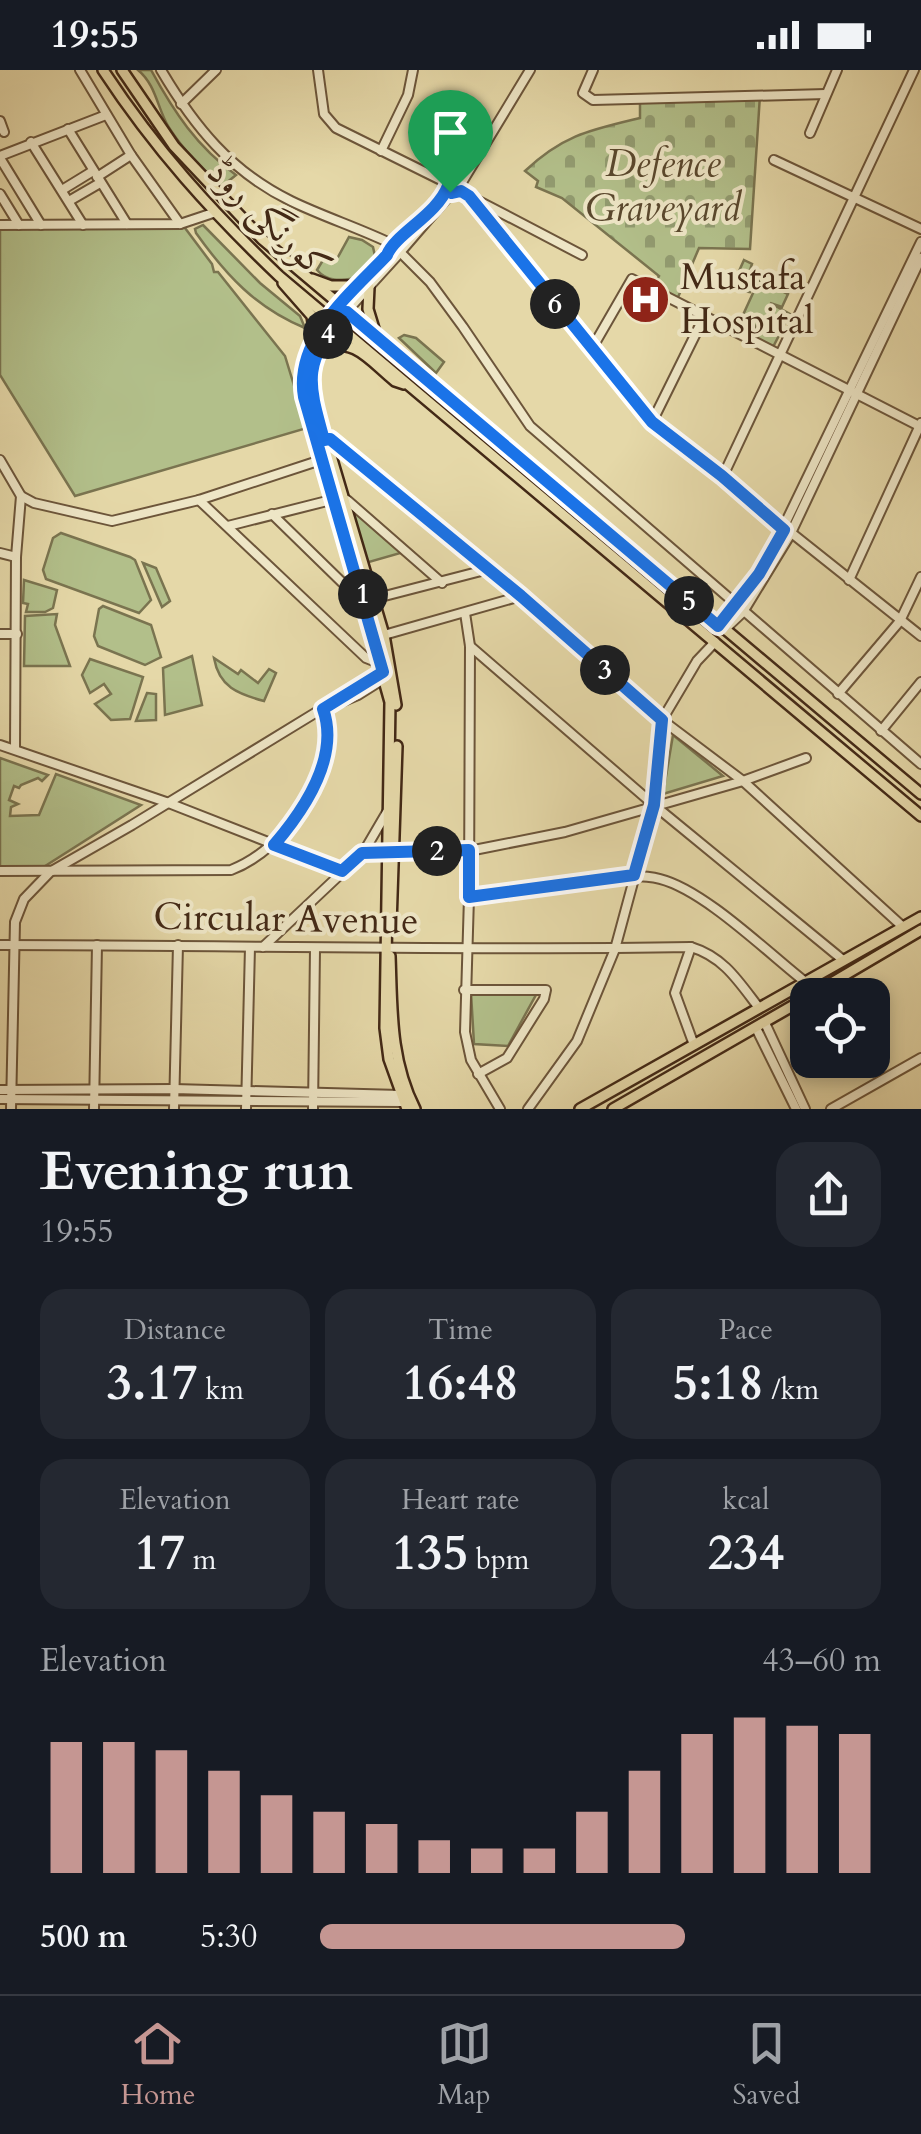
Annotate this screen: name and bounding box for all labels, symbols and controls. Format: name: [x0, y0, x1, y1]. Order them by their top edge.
text: 19:55: [50, 9, 139, 61]
pin: [408, 90, 493, 193]
icon: arrive: [423, 105, 478, 160]
park label: Defence Graveyard: [585, 138, 742, 234]
street label: کورنگی روڈ: [195, 147, 343, 291]
place label: Mustafa Hospital: [680, 251, 814, 347]
hospital icon: Mustafa Hospital: [619, 273, 671, 325]
pin: 6: [530, 279, 580, 329]
text: 6: [548, 285, 562, 323]
pin: 4: [303, 309, 353, 359]
text: 4: [321, 315, 335, 353]
pin: 1: [338, 569, 388, 619]
text: 1: [356, 575, 370, 613]
pin: 5: [664, 576, 714, 626]
text: 5: [682, 582, 696, 620]
pin: 3: [580, 645, 630, 695]
text: 3: [598, 651, 612, 689]
pin: 2: [412, 826, 462, 876]
text: 2: [430, 832, 444, 870]
street label: Circular Avenue: [153, 891, 419, 947]
map controls: [790, 978, 890, 1078]
button: locate: [790, 978, 890, 1078]
text: Evening run: [40, 1135, 353, 1209]
button: share: [776, 1142, 881, 1247]
text: 19:55: [40, 1210, 114, 1254]
text: Distance: [124, 1311, 226, 1349]
text: Time: [428, 1311, 493, 1349]
text: Pace: [719, 1311, 773, 1349]
text: 3.17: [106, 1349, 198, 1417]
text: 16:48: [402, 1349, 519, 1417]
text: 5:18: [673, 1349, 764, 1417]
text: km: [198, 1371, 244, 1409]
text: /km: [764, 1371, 819, 1409]
text: Elevation: [120, 1481, 231, 1519]
text: Heart rate: [401, 1481, 520, 1519]
text: kcal: [722, 1481, 769, 1519]
text: 17: [134, 1519, 185, 1587]
text: 135: [392, 1519, 468, 1587]
text: 234: [707, 1519, 784, 1587]
text: m: [185, 1541, 216, 1579]
text: bpm: [468, 1541, 529, 1579]
text: Elevation: [40, 1639, 167, 1683]
text: 43–60 m: [762, 1639, 881, 1683]
text: 500 m: [40, 1915, 127, 1959]
text: 5:30: [200, 1915, 257, 1959]
tab: Home: [121, 2016, 195, 2114]
tab: Map: [437, 2016, 492, 2114]
tab: Saved: [733, 2016, 800, 2114]

